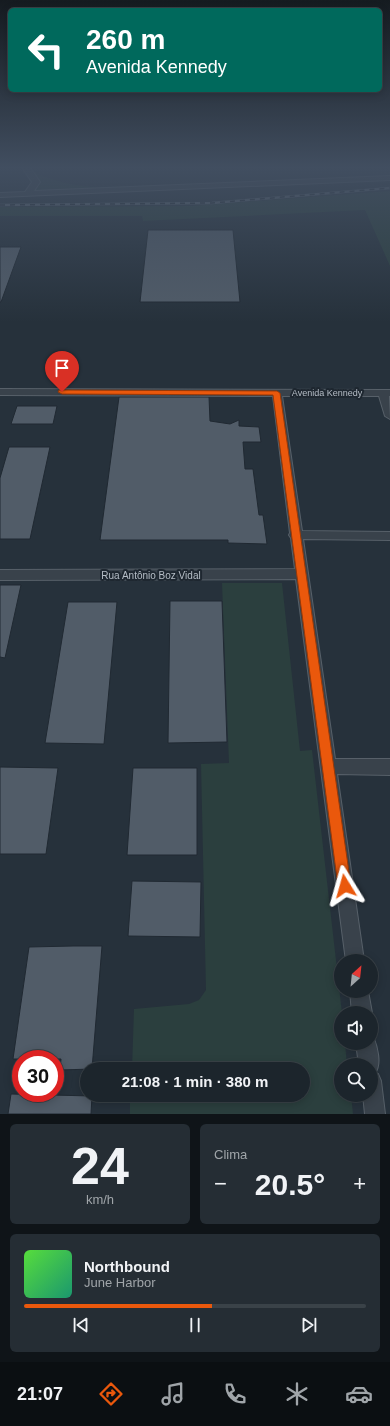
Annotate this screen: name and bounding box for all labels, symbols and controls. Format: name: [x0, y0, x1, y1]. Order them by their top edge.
icon: left: [20, 24, 72, 76]
text: 260 m: [86, 24, 165, 55]
text: Avenida Kennedy: [86, 57, 227, 77]
pin: [45, 351, 79, 392]
icon: arrive: [51, 357, 73, 379]
street label: Avenida Kennedy: [292, 388, 363, 398]
street label: Rua Antônio Boz Vidal: [101, 570, 201, 581]
position arrow: [324, 865, 366, 907]
north arrow: [334, 954, 378, 998]
map controls: [334, 954, 378, 1102]
button: sound: [334, 1006, 378, 1050]
speed limit sign: 30: [12, 1050, 64, 1102]
button: search: [334, 1058, 378, 1102]
text: 21:08 · 1 min · 380 m: [122, 1073, 268, 1090]
text: 24: [71, 1137, 129, 1195]
text: Clima: [214, 1147, 247, 1162]
text: 20.5°: [255, 1168, 325, 1201]
text: −: [214, 1171, 227, 1196]
text: +: [353, 1171, 366, 1196]
text: km/h: [86, 1192, 114, 1207]
text: Northbound: [84, 1258, 170, 1275]
text: June Harbor: [84, 1275, 156, 1290]
icon: previous: [70, 1314, 92, 1336]
icon: pause: [184, 1314, 206, 1336]
icon: next: [298, 1314, 320, 1336]
icon: directions: [97, 1380, 125, 1408]
icon: music: [159, 1380, 187, 1408]
icon: phone: [221, 1380, 249, 1408]
icon: climate: [283, 1380, 311, 1408]
icon: car: [345, 1380, 373, 1408]
text: 21:07: [17, 1384, 63, 1404]

